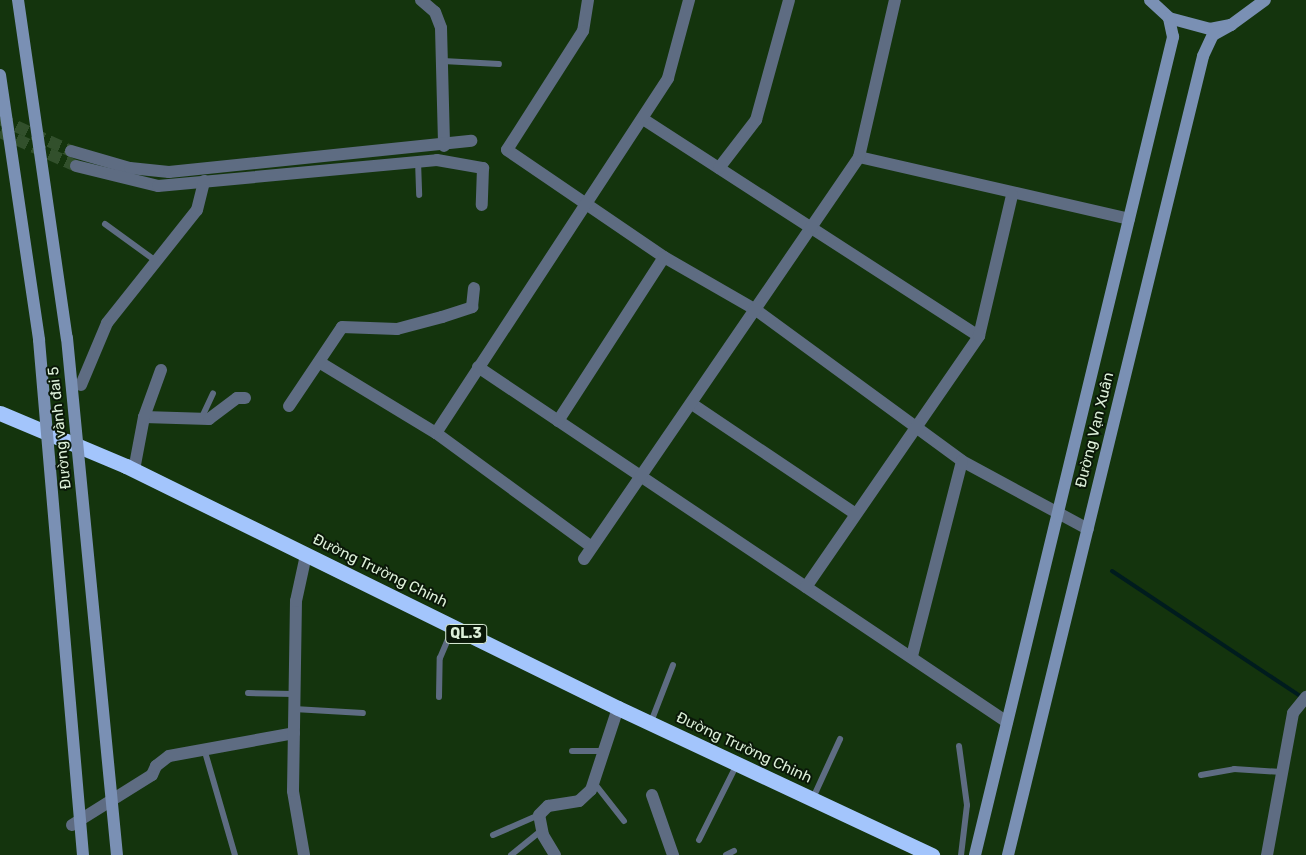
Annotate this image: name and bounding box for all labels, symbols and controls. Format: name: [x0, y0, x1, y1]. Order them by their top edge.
street label: Đường vành đai 5: [45, 366, 75, 490]
street label: Đường Vạn Xuân: [1072, 370, 1118, 490]
street label: Đường Trường Chinh: [310, 531, 450, 611]
road number: QL.3: [445, 622, 487, 646]
street label: Đường Trường Chinh: [673, 709, 815, 787]

